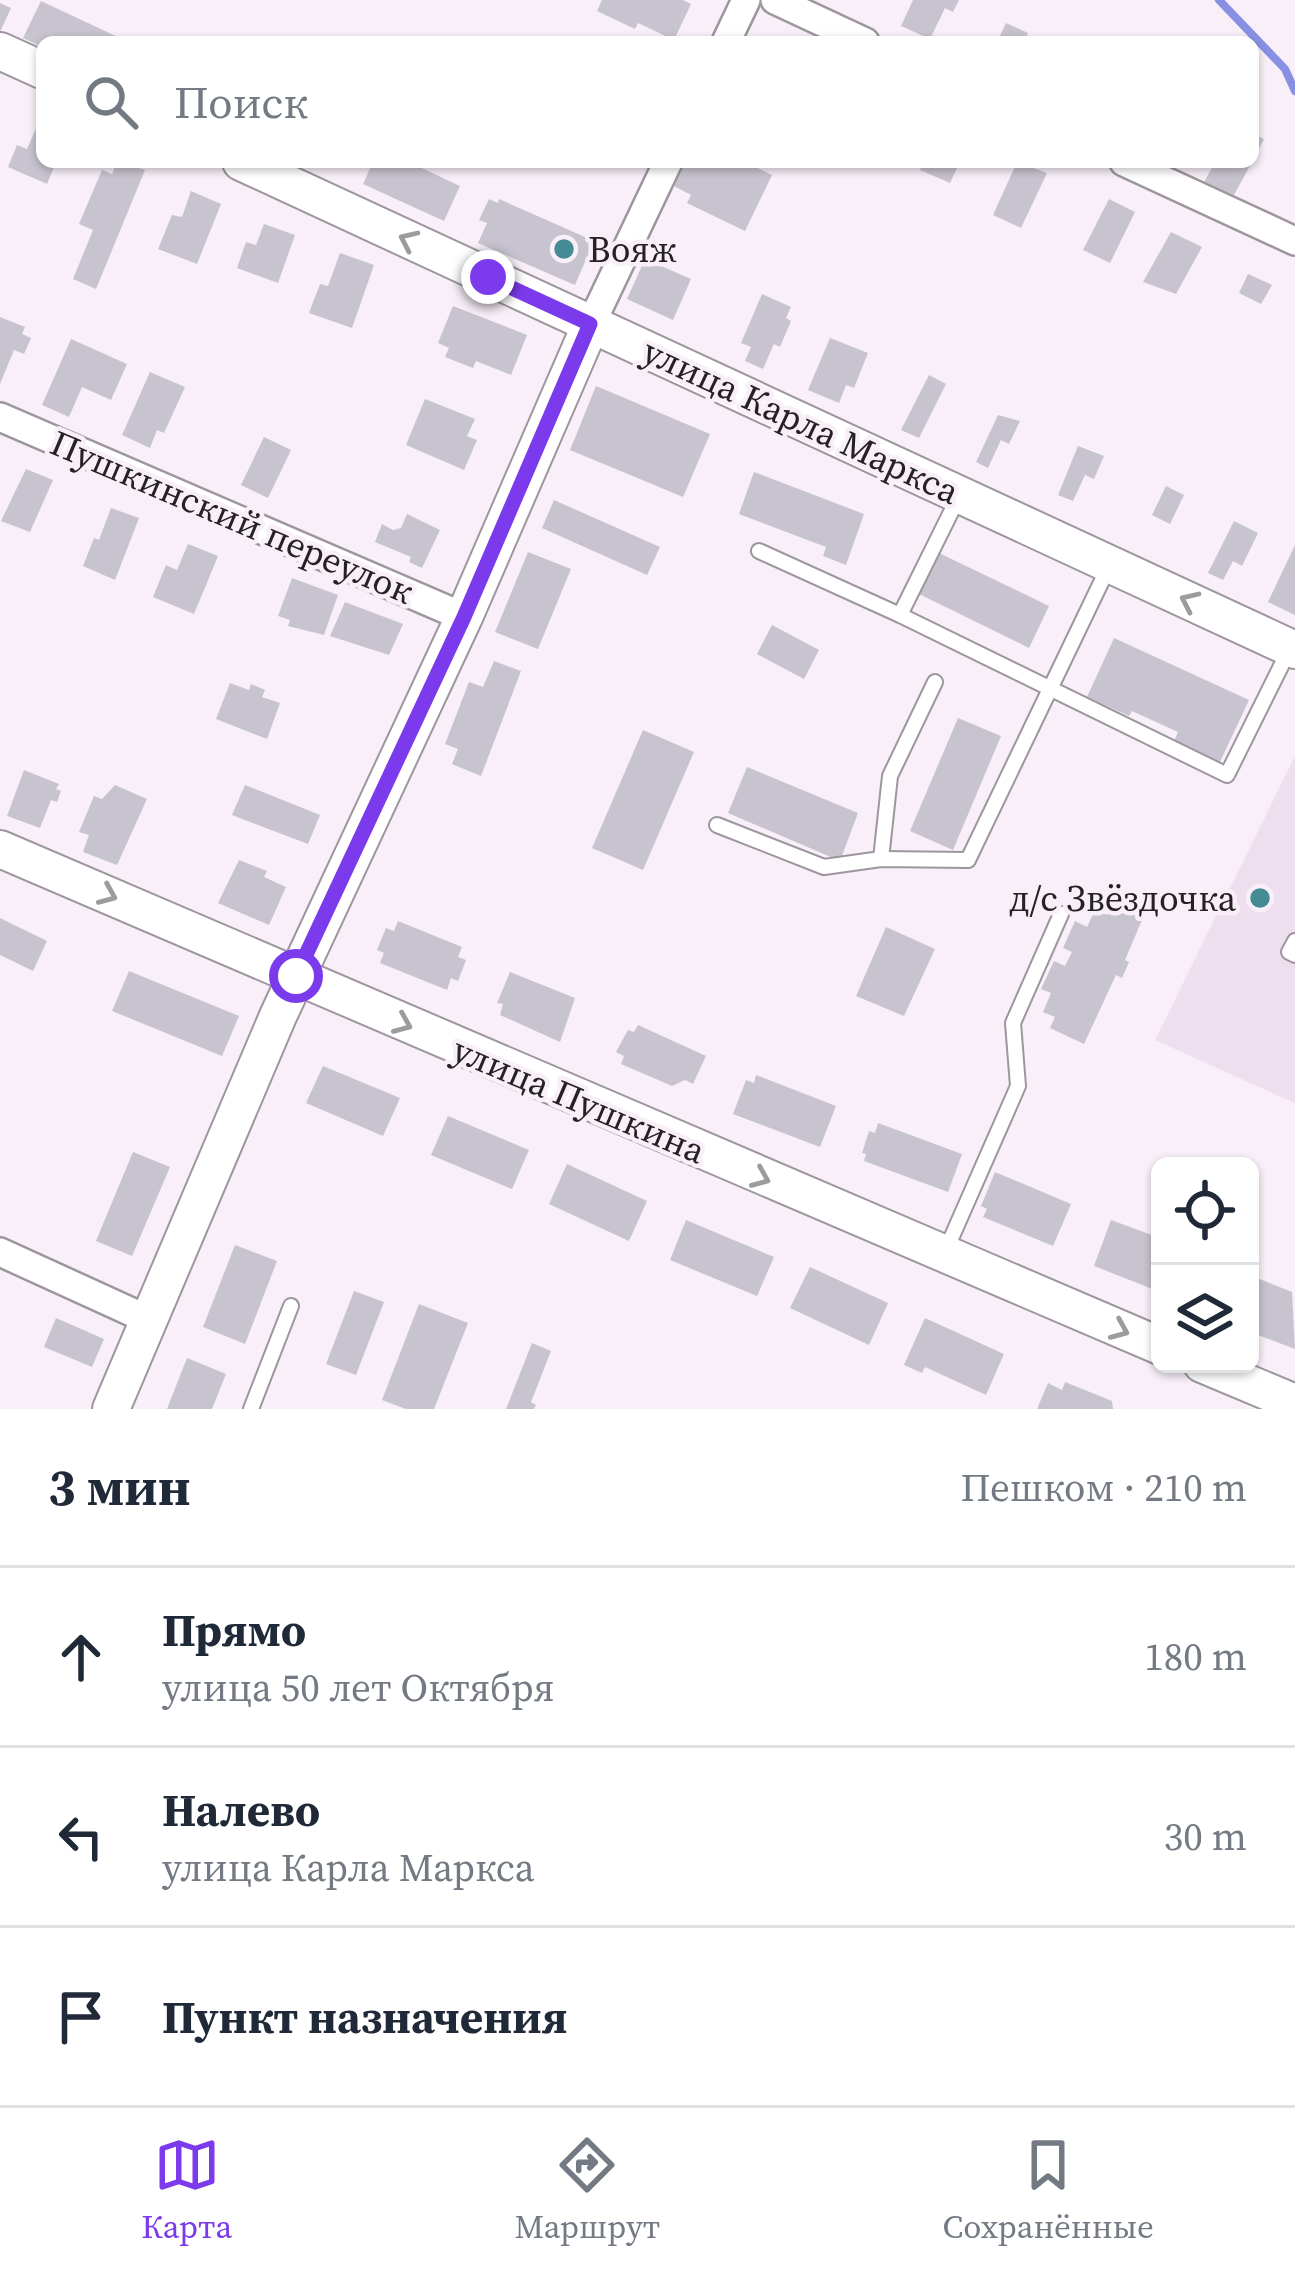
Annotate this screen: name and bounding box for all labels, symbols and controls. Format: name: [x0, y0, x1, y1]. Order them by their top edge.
search box: [36, 36, 1259, 168]
icon: search: [78, 69, 144, 135]
text: Поиск: [174, 71, 308, 133]
place label: Вояж: [588, 225, 677, 274]
one-way arrow: [399, 230, 420, 254]
marker: Вояж: [551, 236, 577, 262]
route end: [461, 250, 515, 304]
street label: улица Карла Маркса: [635, 326, 968, 516]
street label: Пушкинский переулок: [43, 418, 421, 616]
one-way arrow: [1180, 592, 1201, 615]
place label: д/с Звёздочка: [1009, 874, 1237, 923]
one-way arrow: [96, 881, 117, 905]
marker: д/с Звёздочка: [1247, 885, 1273, 911]
route start: [269, 949, 323, 1003]
one-way arrow: [390, 1010, 412, 1034]
street label: улица Пушкина: [445, 1025, 713, 1176]
map controls: [1151, 1157, 1259, 1373]
button: locate: [1151, 1157, 1259, 1265]
one-way arrow: [749, 1164, 770, 1188]
button: layers: [1151, 1265, 1259, 1373]
one-way arrow: [1109, 1316, 1130, 1340]
text: 3 мин: [48, 1452, 191, 1522]
text: Пешком · 210 m: [961, 1461, 1247, 1514]
text: Прямо: [162, 1599, 306, 1661]
icon: ahead: [48, 1624, 114, 1690]
text: 180 m: [1144, 1630, 1247, 1683]
text: улица 50 лет Октября: [162, 1661, 555, 1714]
text: Налево: [162, 1779, 320, 1841]
icon: left: [48, 1804, 114, 1870]
text: 30 m: [1164, 1810, 1247, 1863]
text: улица Карла Маркса: [162, 1841, 535, 1894]
icon: arrive: [48, 1984, 114, 2050]
text: Пункт назначения: [162, 1986, 568, 2048]
tab: Карта: [141, 2132, 232, 2249]
tab: Маршрут: [515, 2132, 660, 2249]
tab: Сохранённые: [943, 2132, 1154, 2249]

